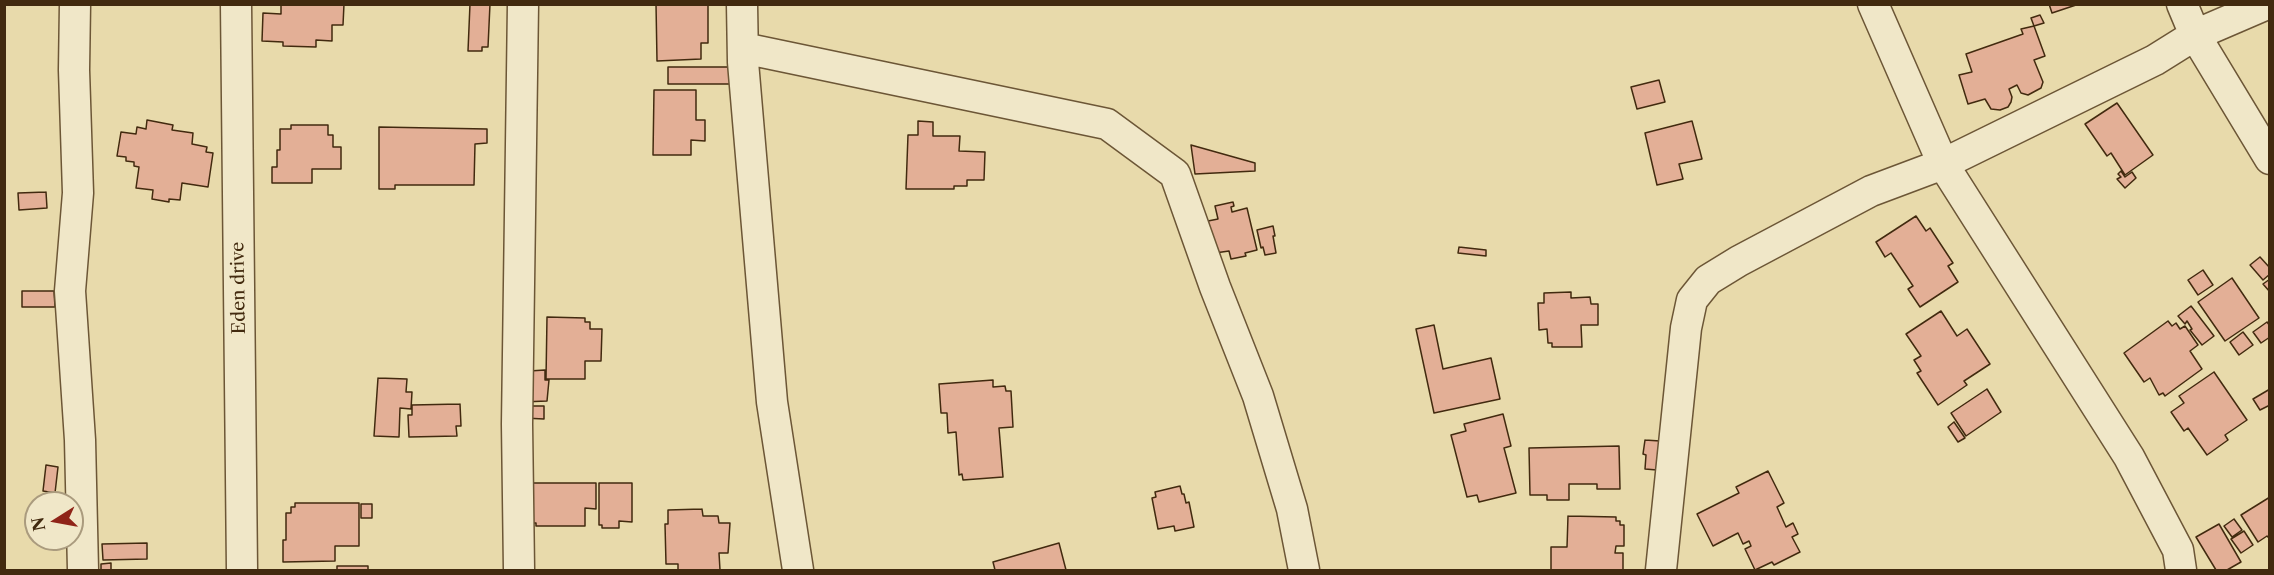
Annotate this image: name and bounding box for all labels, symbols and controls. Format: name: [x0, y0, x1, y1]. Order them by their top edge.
street label: Eden drive: [227, 241, 251, 335]
north arrow: [24, 491, 84, 551]
text: N: [27, 515, 49, 533]

